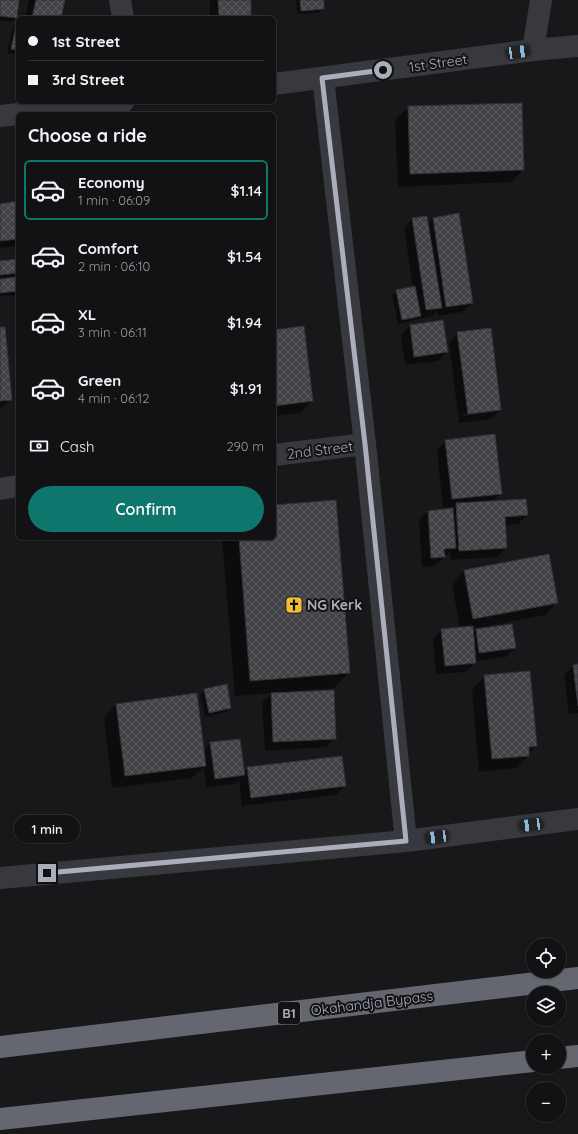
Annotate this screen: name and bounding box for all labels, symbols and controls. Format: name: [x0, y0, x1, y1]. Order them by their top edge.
text: 1st Street: [52, 32, 121, 51]
car: [505, 44, 531, 60]
street label: 1st Street: [408, 50, 469, 76]
route start: [374, 61, 392, 79]
text: 3rd Street: [52, 70, 125, 89]
text: Choose a ride: [28, 124, 147, 147]
icon: car: [30, 172, 66, 208]
text: Economy: [78, 173, 145, 192]
text: $1.14: [231, 181, 262, 200]
text: 1 min · 06:09: [78, 192, 150, 208]
icon: car: [30, 238, 66, 274]
text: Comfort: [78, 239, 139, 258]
text: $1.54: [227, 247, 262, 266]
text: 2 min · 06:10: [78, 258, 150, 274]
icon: car: [30, 304, 66, 340]
text: XL: [78, 305, 96, 324]
text: $1.94: [227, 313, 262, 332]
text: 3 min · 06:11: [78, 324, 147, 340]
icon: car: [30, 370, 66, 406]
text: Green: [78, 371, 121, 390]
text: $1.91: [230, 379, 262, 398]
text: 4 min · 06:12: [78, 390, 149, 406]
icon: cash: [28, 435, 50, 457]
text: Cash: [60, 437, 94, 456]
street label: 2nd Street: [286, 437, 354, 463]
text: 290 m: [226, 438, 264, 454]
button: Confirm: [28, 486, 264, 532]
church icon: NG Kerk: [284, 595, 304, 615]
place label: NG Kerk: [307, 596, 362, 614]
callout: 1 min: [14, 815, 80, 843]
car: [518, 818, 544, 832]
text: 1 min: [31, 821, 63, 837]
car: [424, 830, 450, 844]
route end: [38, 864, 56, 882]
map controls: [526, 938, 566, 1122]
button: locate: [526, 938, 566, 978]
button: layers: [526, 986, 566, 1026]
street label: Okahandja Bypass: [310, 987, 434, 1019]
road number: B1: [278, 1002, 300, 1024]
button: +: [526, 1034, 566, 1074]
button: −: [526, 1082, 566, 1122]

